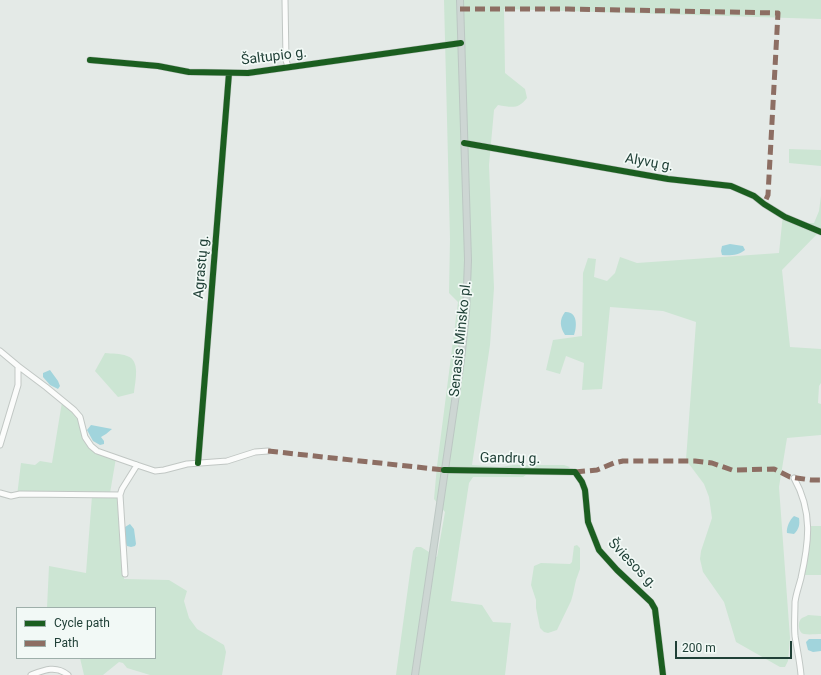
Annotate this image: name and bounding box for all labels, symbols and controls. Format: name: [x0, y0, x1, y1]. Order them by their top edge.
street label: Šaltupio g.: [240, 45, 308, 69]
street label: Alyvų g.: [624, 151, 674, 175]
street label: Agrastų g.: [191, 235, 213, 299]
street label: Senasis Minsko pl.: [447, 280, 475, 398]
street label: Gandrų g.: [480, 450, 540, 468]
street label: Šviesos g.: [604, 535, 660, 593]
legend: [16, 607, 156, 659]
text: Cycle path: [54, 616, 110, 630]
scale bar: [677, 633, 794, 659]
text: Path: [54, 636, 79, 650]
text: 200 m: [682, 641, 716, 655]

